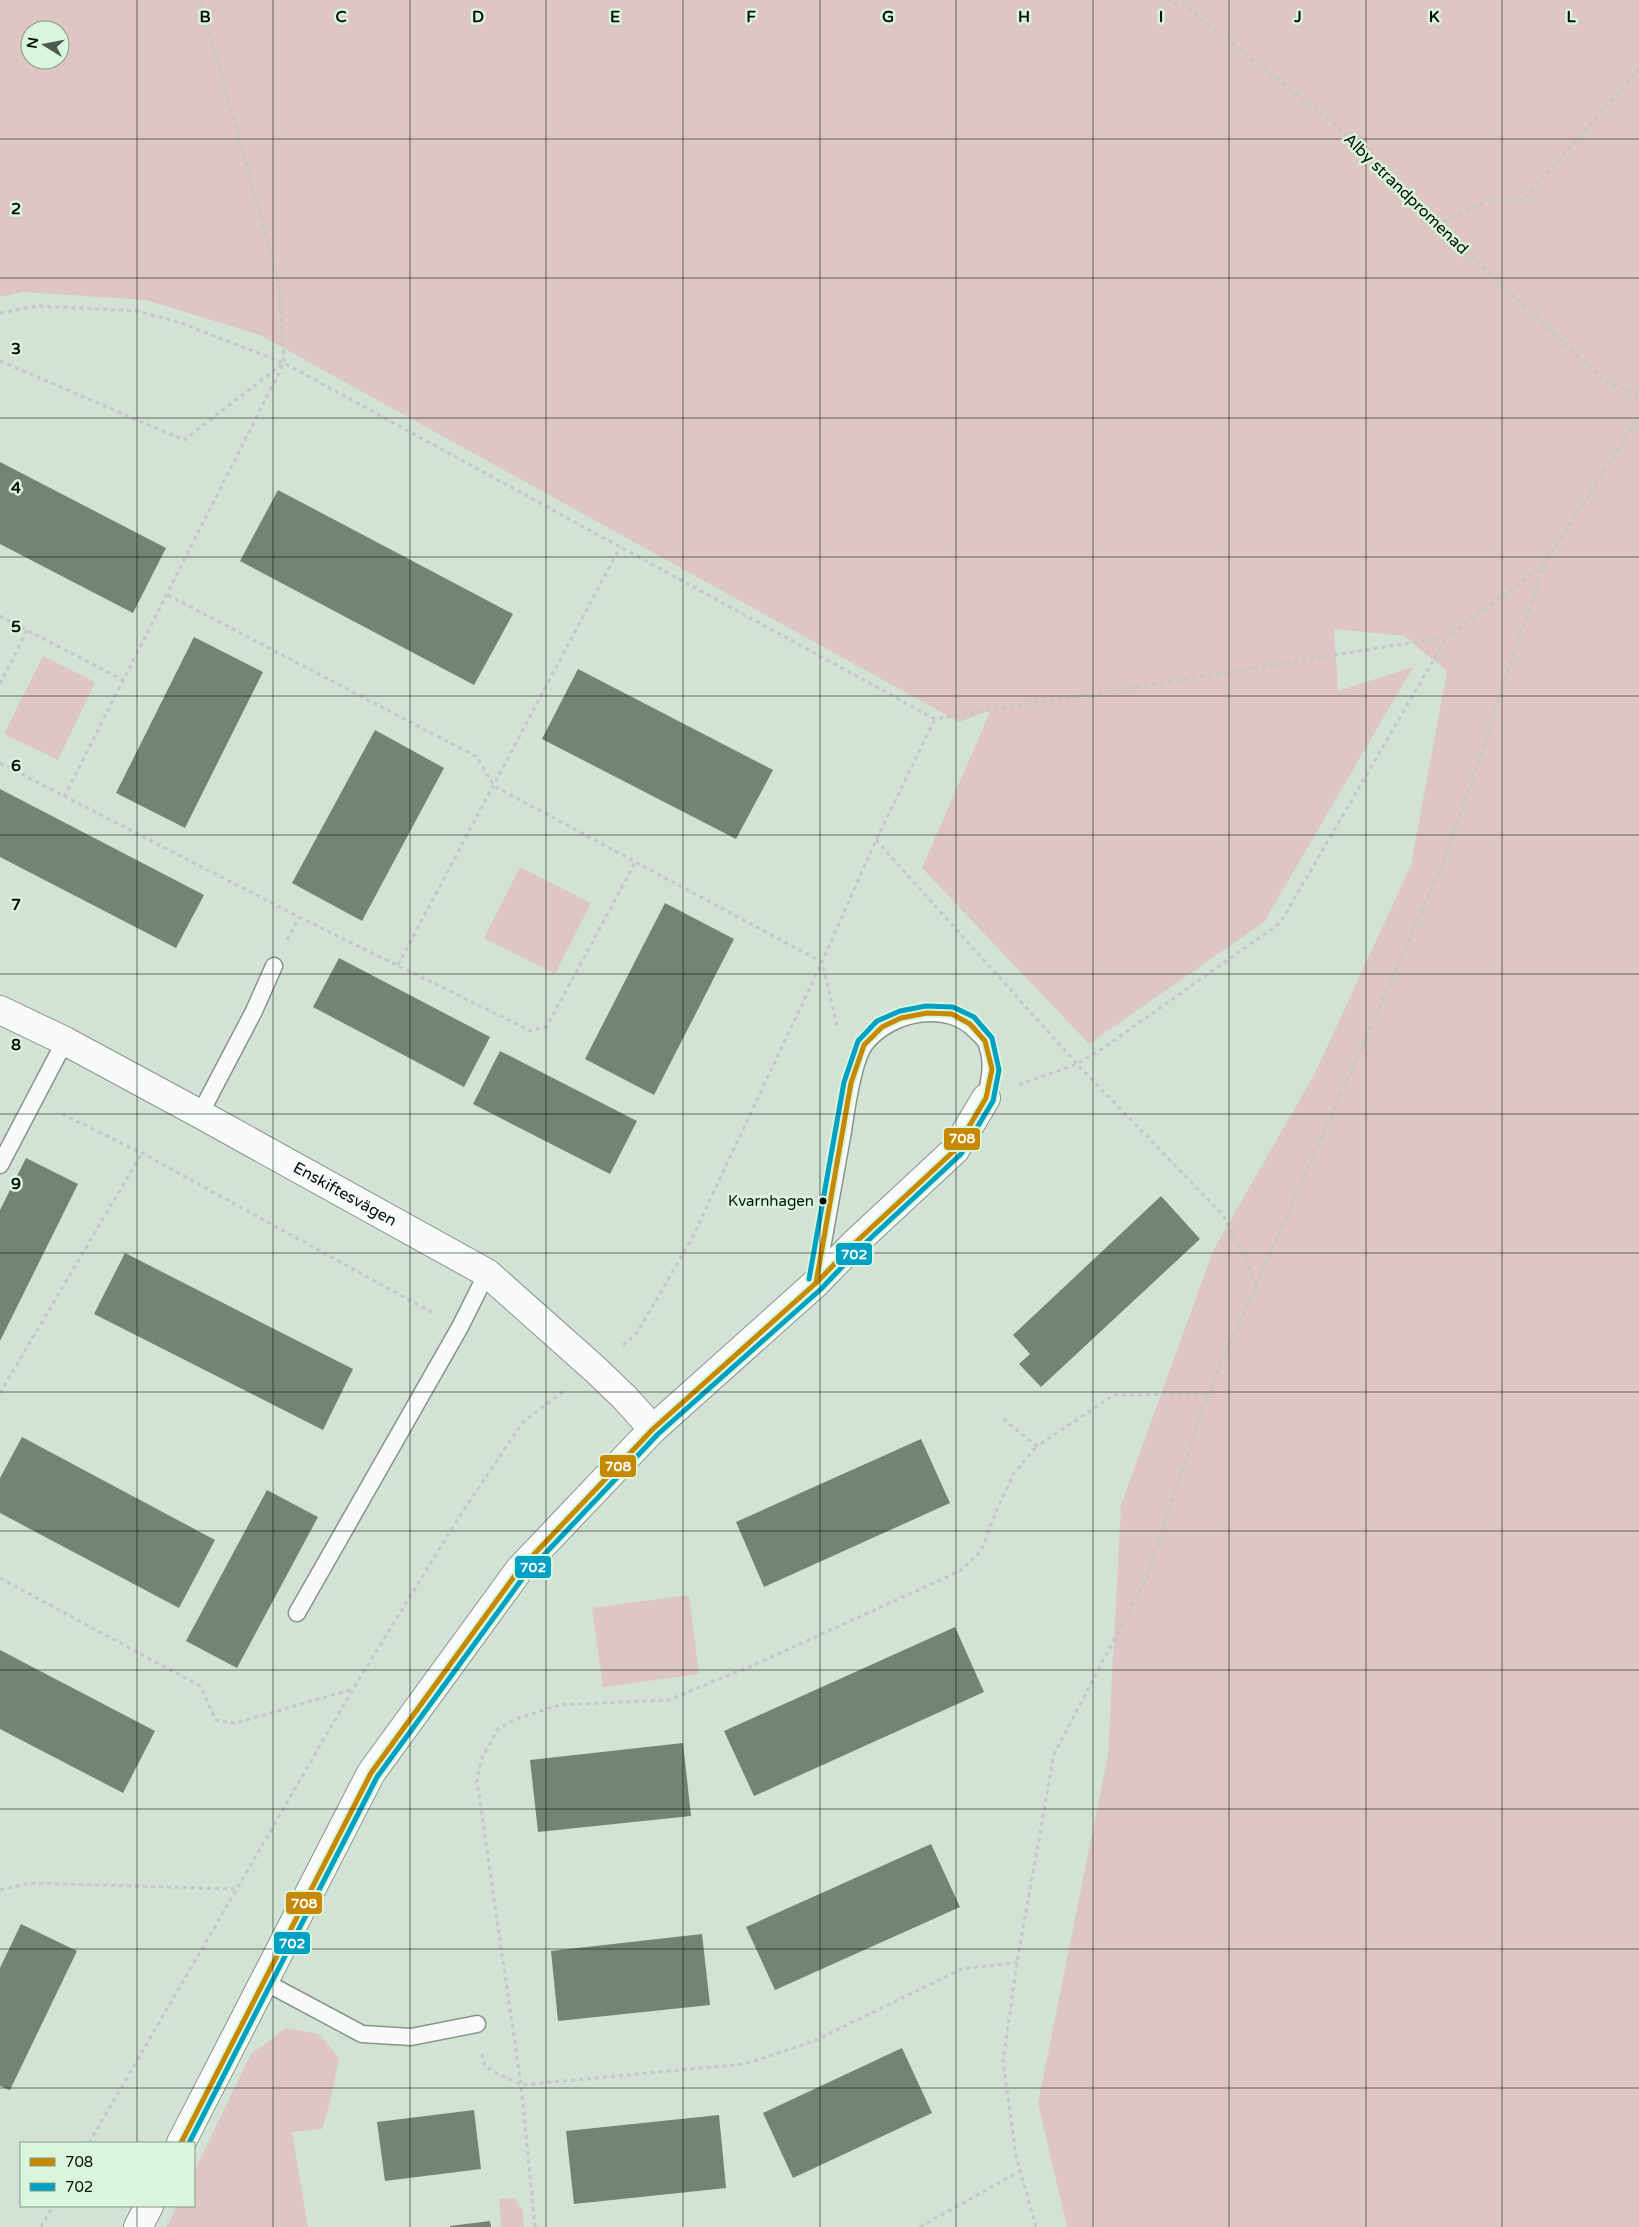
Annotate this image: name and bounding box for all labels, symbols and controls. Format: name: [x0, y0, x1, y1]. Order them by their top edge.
text: B: [199, 7, 211, 27]
text: C: [335, 7, 347, 27]
text: D: [472, 7, 484, 27]
text: E: [610, 7, 620, 27]
text: F: [746, 7, 756, 27]
text: G: [882, 7, 894, 27]
text: H: [1018, 7, 1030, 27]
text: I: [1159, 7, 1163, 27]
text: J: [1293, 7, 1302, 27]
text: K: [1429, 7, 1440, 27]
text: L: [1566, 7, 1576, 27]
north arrow: [20, 20, 70, 70]
text: N: [23, 36, 42, 50]
street label: Alby strandpromenad: [1340, 129, 1472, 259]
text: 2: [11, 199, 21, 219]
text: 3: [11, 339, 21, 359]
text: 4: [11, 478, 21, 498]
text: 5: [11, 617, 21, 637]
text: 6: [11, 756, 21, 776]
text: 7: [11, 895, 21, 915]
text: 8: [11, 1035, 21, 1055]
line badge: 708: [943, 1127, 981, 1151]
text: 708: [949, 1130, 975, 1147]
street label: Enskiftesvägen: [290, 1158, 400, 1231]
text: 9: [11, 1174, 21, 1194]
place label: Kvarnhagen: [728, 1192, 814, 1210]
marker: Kvarnhagen: [818, 1196, 828, 1206]
line badge: 702: [835, 1242, 873, 1266]
text: 702: [841, 1246, 867, 1263]
line badge: 708: [599, 1454, 637, 1478]
text: 708: [605, 1458, 631, 1475]
line badge: 702: [514, 1555, 552, 1579]
text: 702: [520, 1559, 546, 1576]
line badge: 708: [285, 1891, 323, 1915]
text: 708: [291, 1895, 317, 1912]
line badge: 702: [273, 1931, 311, 1955]
text: 702: [279, 1935, 305, 1952]
legend: [20, 2142, 195, 2207]
text: 708: [65, 2153, 93, 2171]
text: 702: [65, 2178, 93, 2196]

